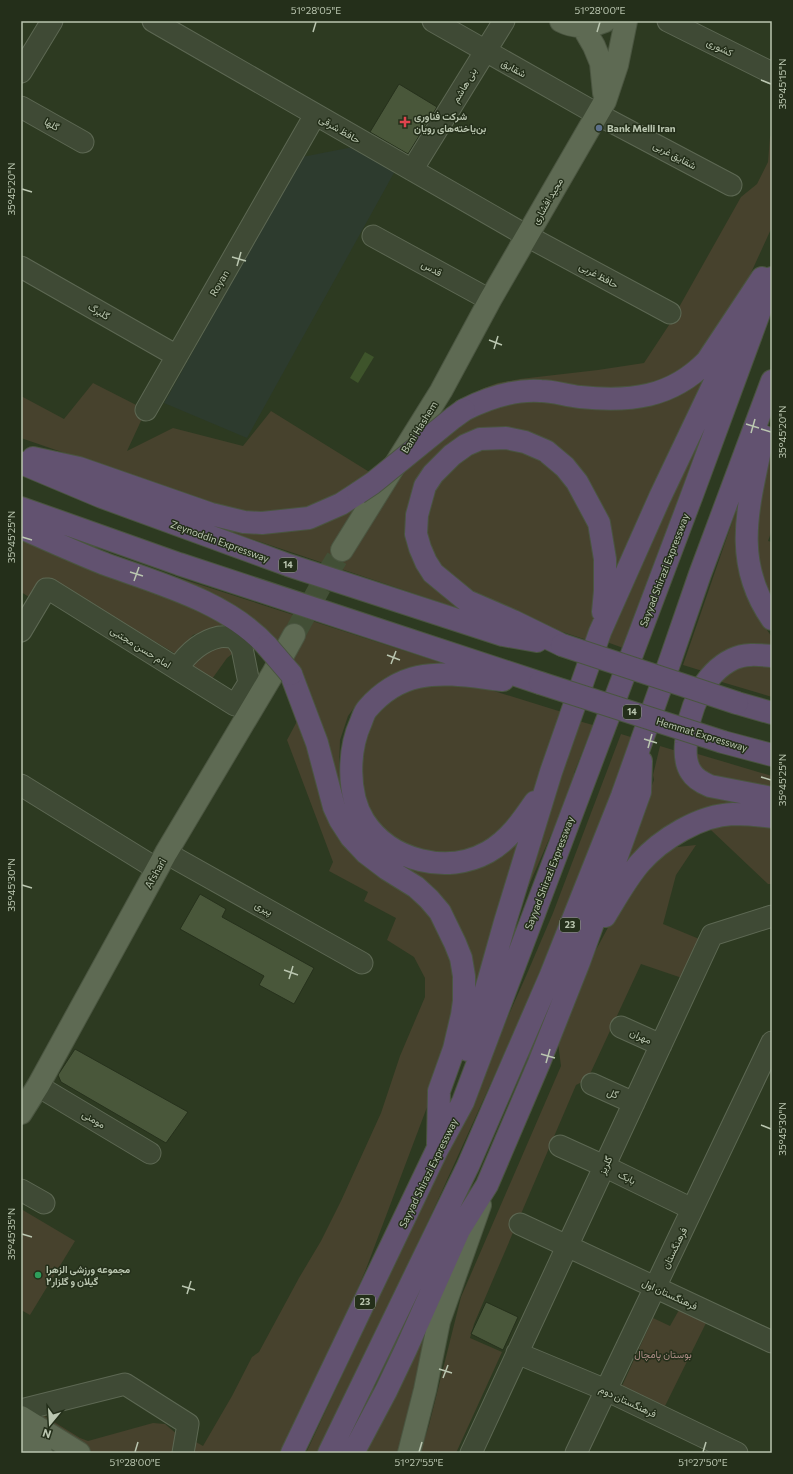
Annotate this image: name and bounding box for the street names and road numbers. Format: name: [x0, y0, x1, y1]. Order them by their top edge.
street label: کشوری: [704, 36, 736, 60]
street label: شقایق: [499, 56, 529, 81]
street label: بنی هاشم: [449, 65, 480, 105]
street label: حافظ شرقی: [317, 112, 363, 147]
street label: گلها: [42, 115, 62, 134]
street label: شقایق غربی: [651, 139, 699, 172]
street label: مجید افشاری: [529, 176, 566, 227]
street label: قدس: [419, 257, 445, 280]
street label: حافظ غربی: [577, 260, 621, 291]
street label: Royan: [207, 268, 231, 298]
street label: گلبرگ: [86, 300, 112, 323]
street label: Bani Hashem: [398, 399, 440, 455]
street label: Sayyad Shirazi Expressway: [637, 512, 691, 628]
street label: Zeynoddin Expressway: [169, 518, 271, 564]
road number: 14: [279, 558, 297, 572]
street label: امام حسن مجتبی: [108, 624, 173, 671]
road number: 14: [623, 705, 641, 719]
street label: Hemmat Expressway: [655, 714, 749, 754]
street label: Sayyad Shirazi Expressway: [522, 815, 576, 931]
street label: Afshari: [142, 856, 168, 890]
street label: پیری: [252, 898, 275, 919]
road number: 23: [560, 918, 580, 932]
street label: مهران: [628, 1026, 654, 1047]
street label: گل: [605, 1085, 621, 1101]
street label: مومنی: [80, 1107, 108, 1131]
street label: Sayyad Shirazi Expressway: [396, 1116, 460, 1230]
street label: گلریز: [595, 1153, 616, 1177]
street label: بابک: [616, 1168, 638, 1187]
street label: فرهنگستان: [659, 1225, 690, 1271]
street label: فرهنگستان اول: [640, 1276, 700, 1313]
road number: 23: [355, 1295, 375, 1309]
street label: فرهنگستان دوم: [597, 1382, 659, 1421]

